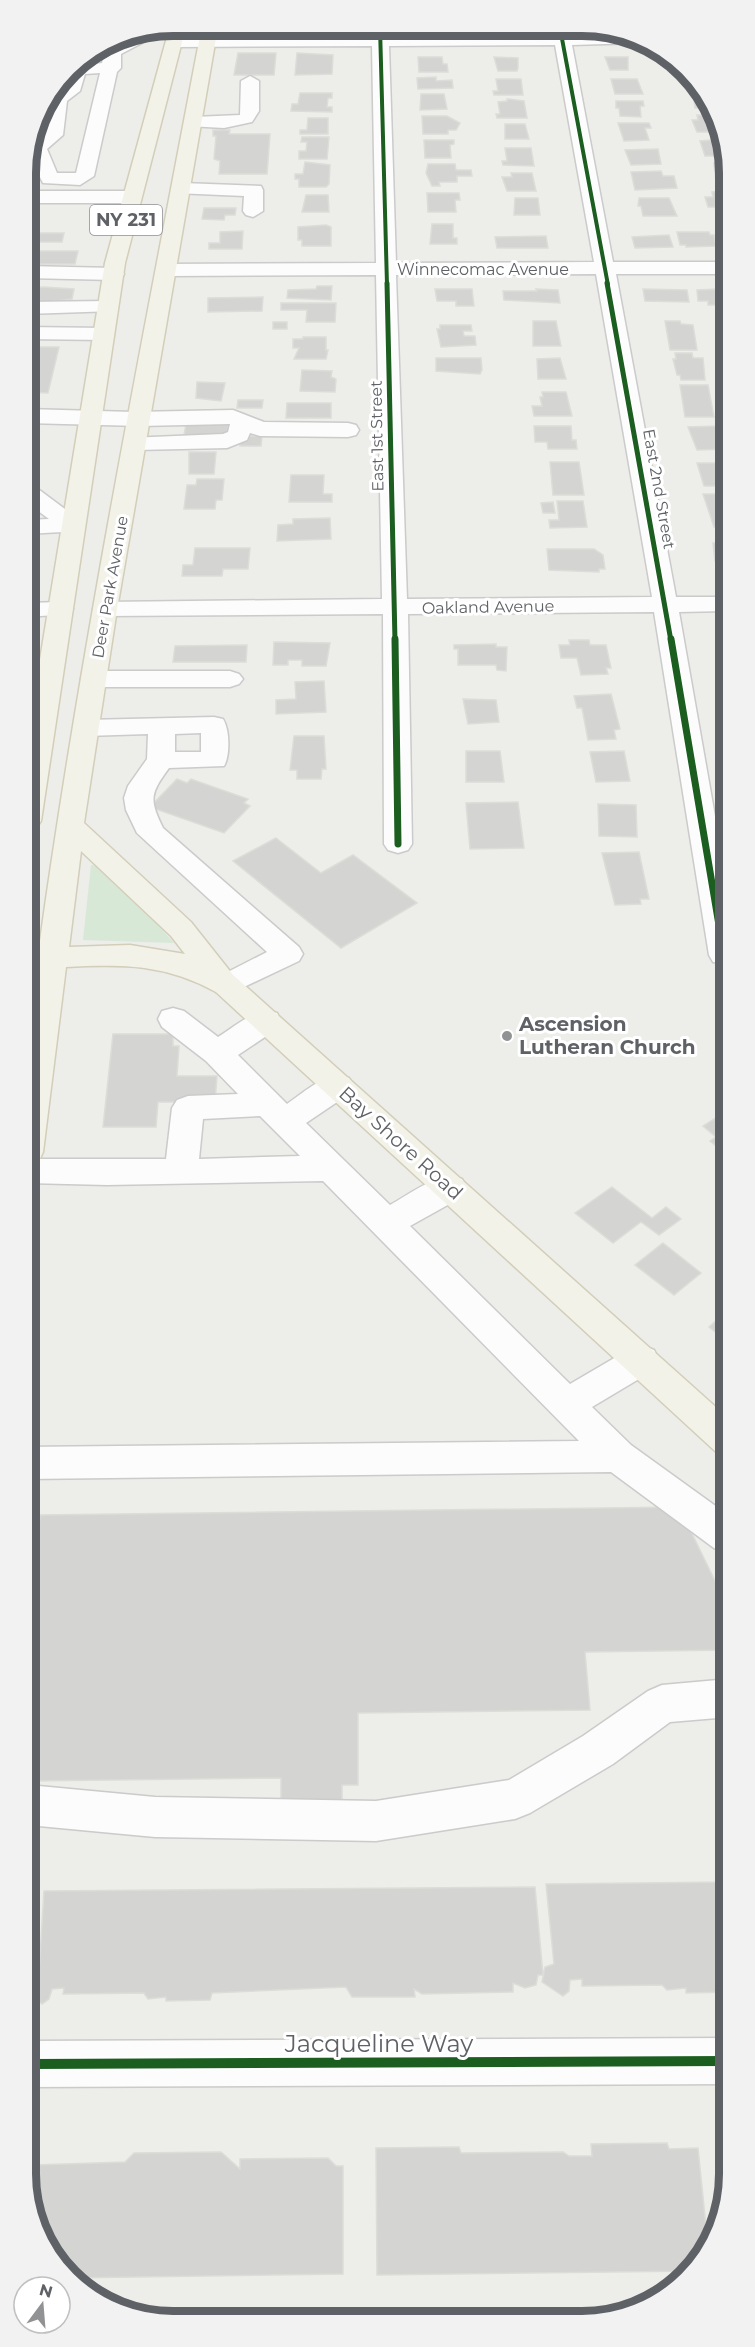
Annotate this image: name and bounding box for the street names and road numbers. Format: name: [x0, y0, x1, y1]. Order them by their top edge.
road number: NY 231: [90, 205, 162, 235]
street label: Winnecomac Avenue: [397, 260, 569, 279]
street label: East 1st Street: [367, 380, 387, 492]
street label: East 2nd Street: [639, 427, 679, 551]
street label: Deer Park Avenue: [88, 514, 132, 660]
street label: Oakland Avenue: [422, 596, 554, 618]
street label: Bay Shore Road: [334, 1081, 468, 1205]
street label: Jacqueline Way: [284, 2029, 473, 2058]

